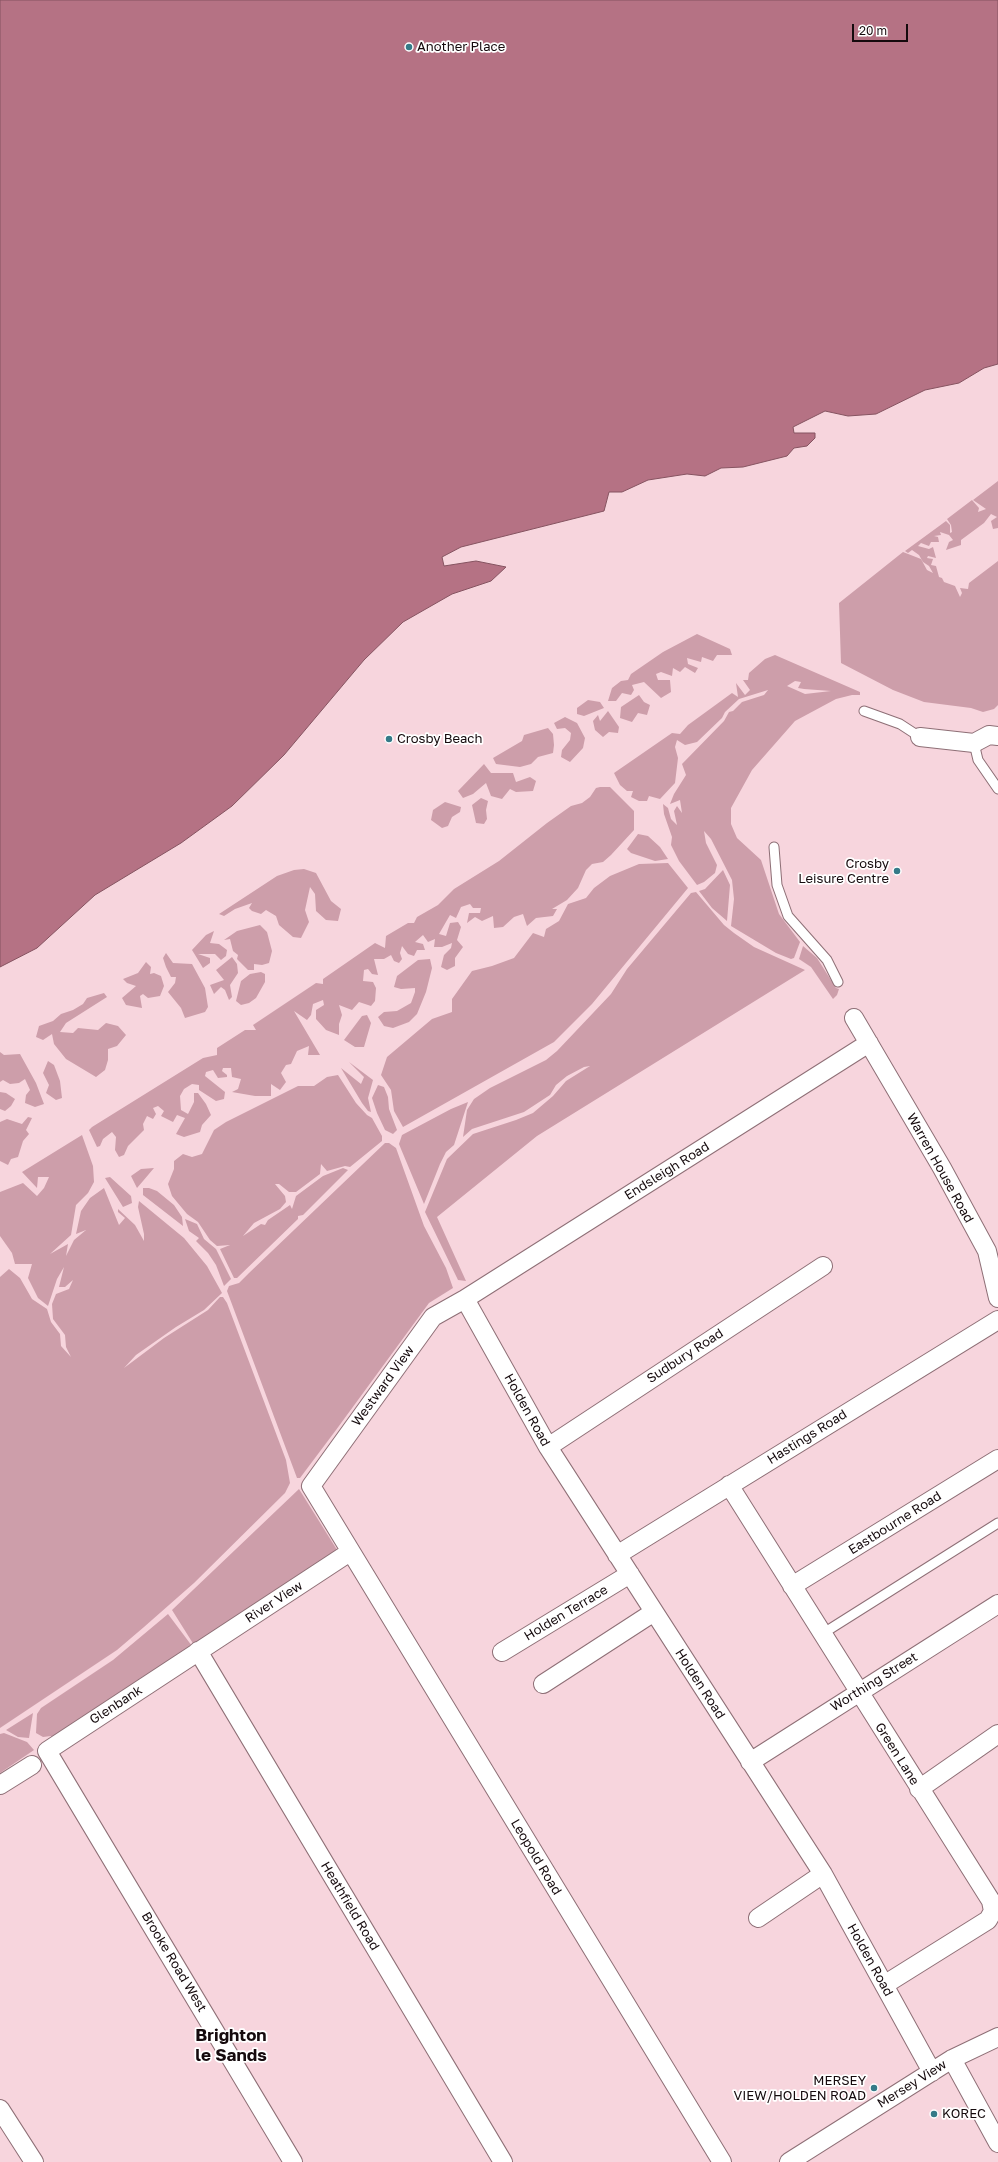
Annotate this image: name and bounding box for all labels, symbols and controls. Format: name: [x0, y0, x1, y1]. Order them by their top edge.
scale bar: [854, 16, 910, 42]
text: 20 m: [859, 23, 887, 38]
place label: Another Place: [417, 39, 505, 55]
marker: Another Place: [404, 42, 414, 52]
place label: Crosby Beach: [397, 731, 482, 747]
marker: Crosby Beach: [384, 734, 394, 744]
place label: Crosby Leisure Centre: [798, 856, 889, 887]
marker: Crosby Leisure Centre: [892, 866, 902, 876]
street label: Warren House Road: [903, 1110, 977, 1226]
street label: Endsleigh Road: [622, 1139, 712, 1203]
street label: Sudbury Road: [644, 1326, 726, 1386]
street label: Westward View: [349, 1343, 417, 1429]
street label: Holden Road: [501, 1371, 553, 1449]
street label: Hastings Road: [764, 1406, 850, 1468]
street label: Eastbourne Road: [846, 1488, 944, 1558]
street label: River View: [242, 1578, 306, 1626]
street label: Holden Terrace: [521, 1582, 611, 1644]
street label: Holden Road: [672, 1646, 728, 1722]
street label: Worthing Street: [828, 1649, 920, 1715]
street label: Glenbank: [87, 1682, 145, 1728]
street label: Green Lane: [872, 1720, 922, 1788]
street label: Leopold Road: [507, 1816, 565, 1898]
street label: Heathfield Road: [317, 1859, 383, 1953]
street label: Brooke Road West: [138, 1909, 210, 2015]
street label: Holden Road: [844, 1921, 896, 1999]
district label: Brighton le Sands: [195, 2026, 267, 2066]
street label: Mersey View: [875, 2057, 949, 2111]
place label: MERSEY VIEW/HOLDEN ROAD: [733, 2073, 866, 2104]
marker: MERSEY VIEW/HOLDEN ROAD: [869, 2083, 879, 2093]
place label: KOREC: [942, 2106, 986, 2122]
marker: KOREC: [929, 2109, 939, 2119]

